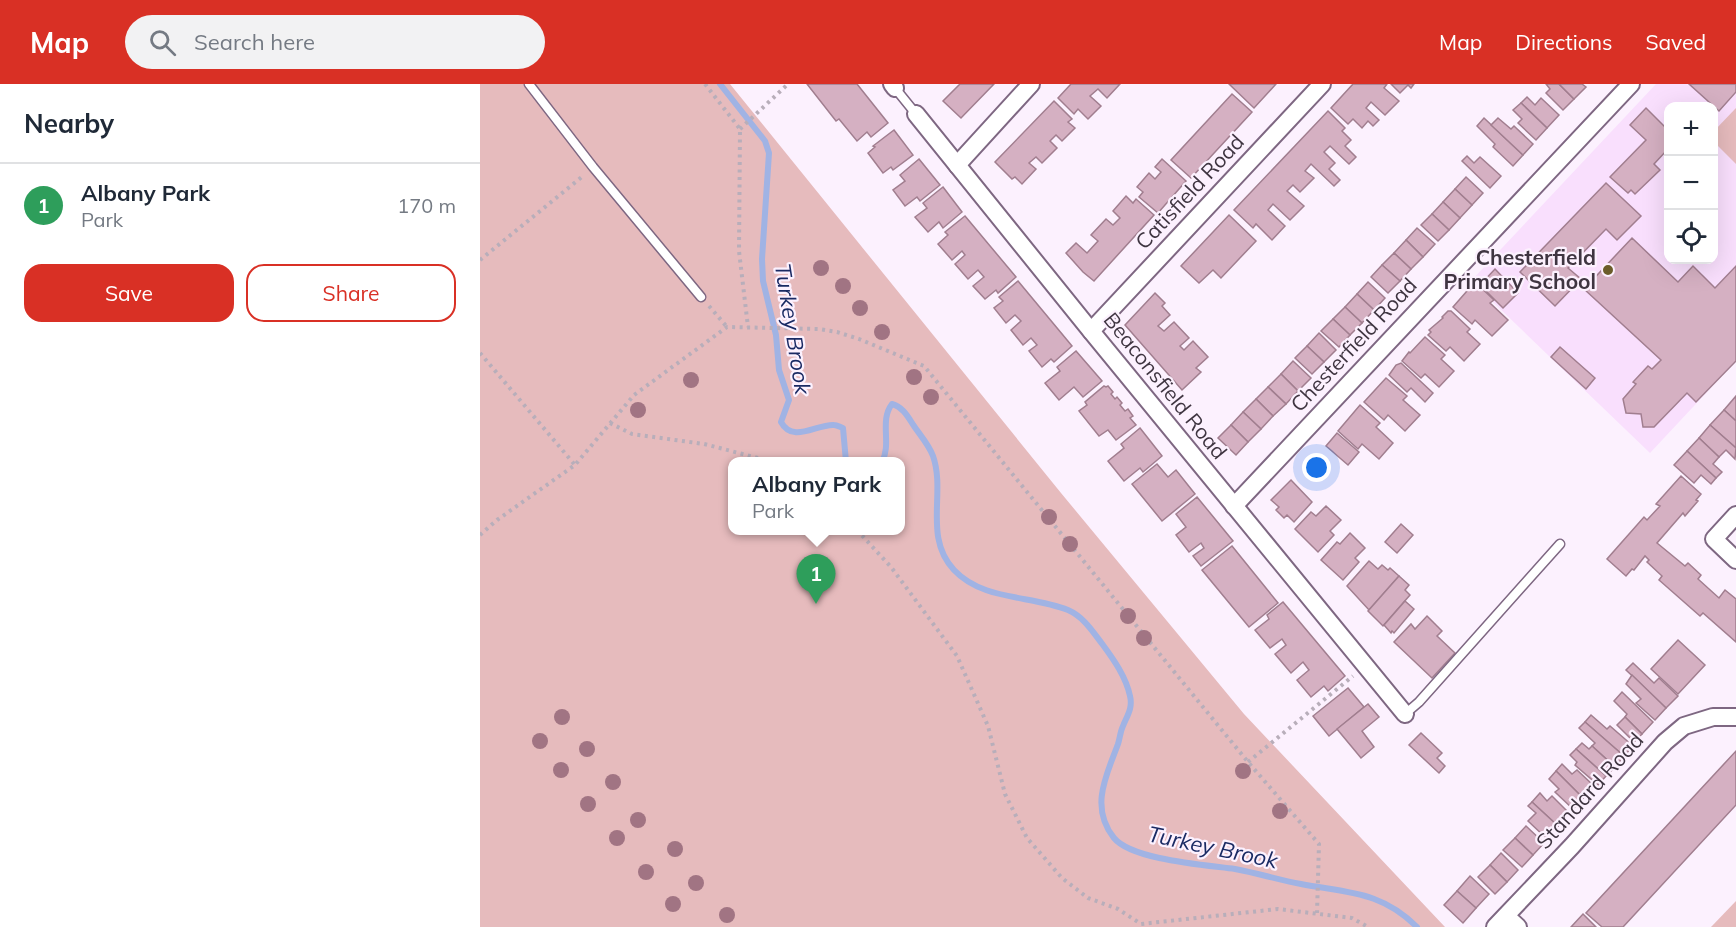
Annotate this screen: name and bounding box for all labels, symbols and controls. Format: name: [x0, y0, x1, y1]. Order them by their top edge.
search box: [125, 15, 545, 69]
text: Map: [30, 25, 89, 60]
icon: search: [146, 26, 179, 59]
text: Search here: [194, 28, 315, 56]
text: Map: [1439, 29, 1482, 55]
text: Directions: [1515, 29, 1612, 55]
text: Saved: [1645, 29, 1706, 55]
map controls: [1664, 102, 1718, 264]
button: +: [1664, 102, 1718, 156]
text: Nearby: [24, 107, 114, 140]
street label: Catisfield Road: [1129, 129, 1249, 254]
button: −: [1664, 156, 1718, 210]
text: Albany Park: [81, 179, 210, 207]
text: 1: [38, 193, 50, 218]
text: 170 m: [397, 193, 456, 218]
text: Park: [81, 207, 123, 232]
button: locate: [1664, 210, 1718, 264]
place label: Chesterfield Primary School: [1443, 244, 1596, 294]
water label: Turkey Brook: [769, 262, 817, 397]
marker: Chesterfield Primary School: [1601, 263, 1615, 277]
button: Save: [24, 264, 234, 322]
button: Share: [246, 264, 456, 322]
street label: Chesterfield Road: [1285, 272, 1422, 417]
street label: Beaconsfield Road: [1099, 307, 1233, 464]
your location: [1302, 453, 1331, 482]
popup: [728, 457, 905, 535]
text: Albany Park: [752, 470, 881, 498]
text: Park: [752, 498, 794, 523]
pin: 1: [796, 554, 836, 604]
street label: Standard Road: [1530, 727, 1648, 854]
water label: Turkey Brook: [1146, 820, 1281, 875]

